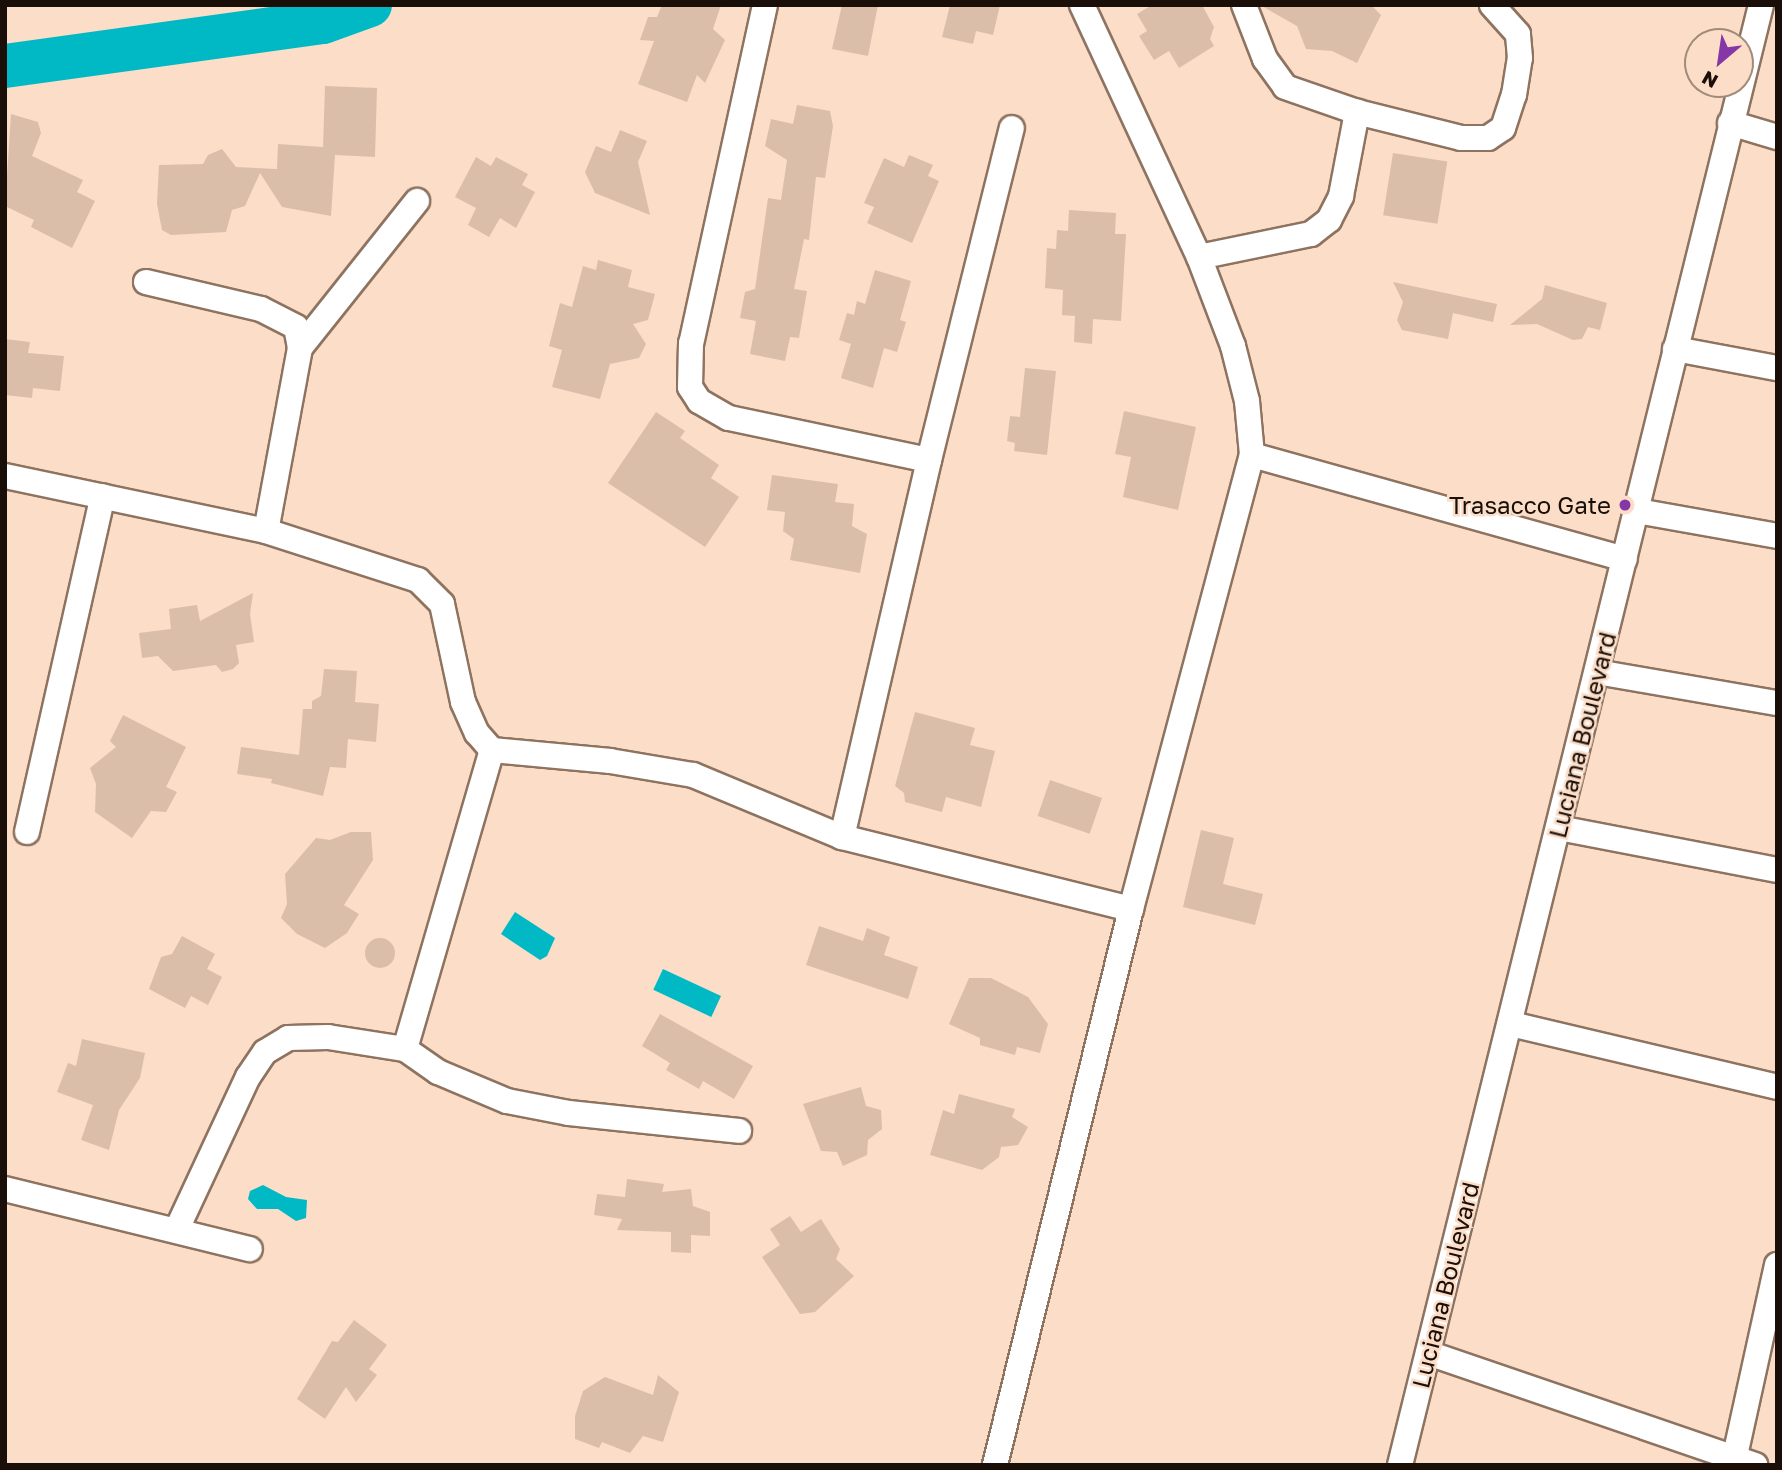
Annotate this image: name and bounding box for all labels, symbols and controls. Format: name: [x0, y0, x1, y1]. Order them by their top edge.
north arrow: [1684, 28, 1754, 98]
text: N: [1698, 66, 1721, 94]
place label: Trasacco Gate: [1449, 491, 1611, 519]
marker: Trasacco Gate: [1617, 497, 1633, 513]
street label: Luciana Boulevard: [1542, 629, 1622, 841]
street label: Luciana Boulevard: [1405, 1179, 1485, 1391]

